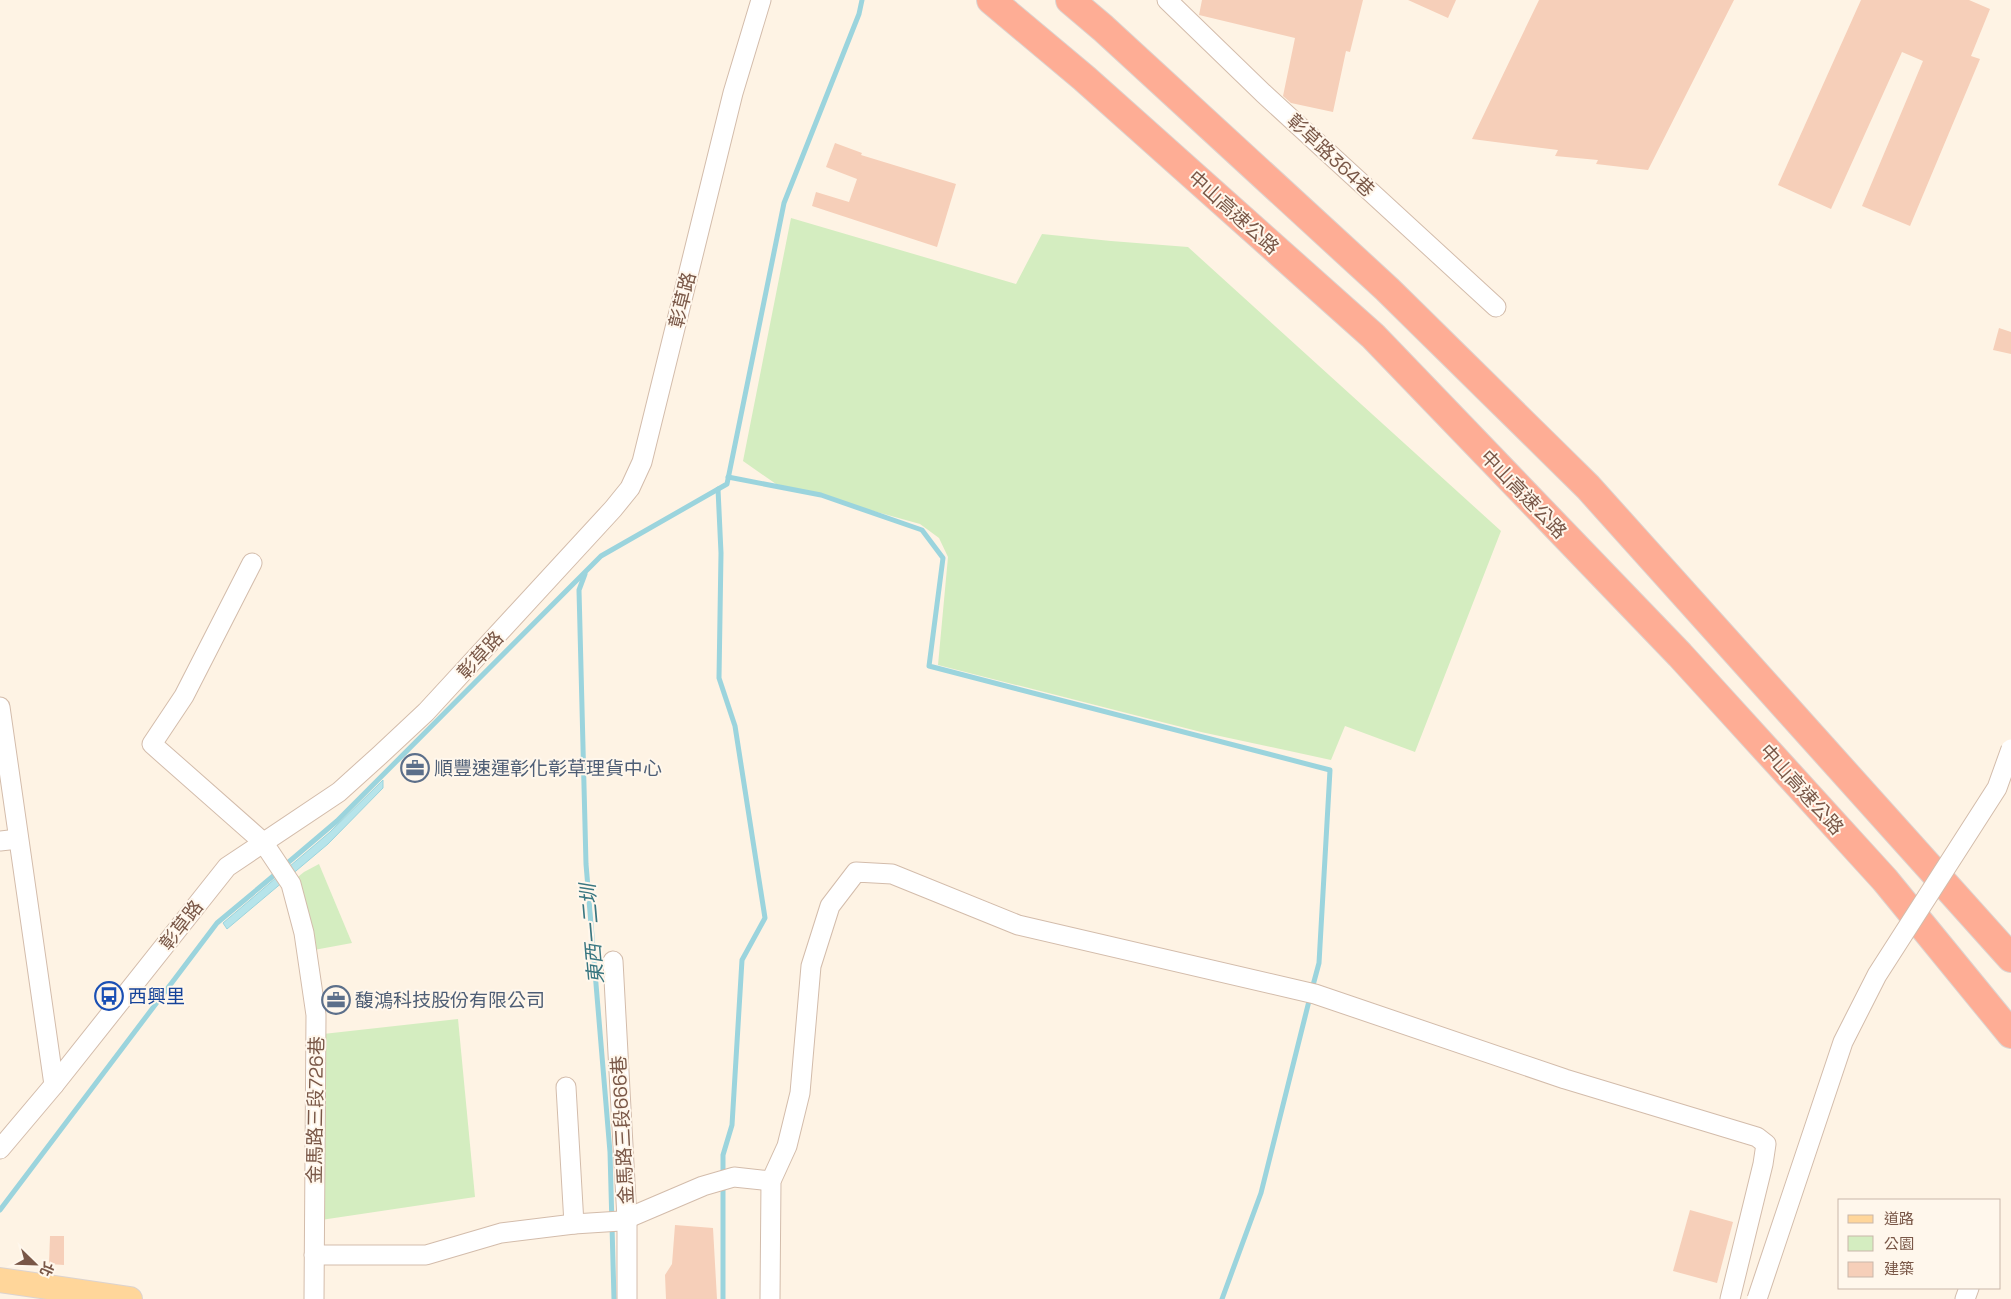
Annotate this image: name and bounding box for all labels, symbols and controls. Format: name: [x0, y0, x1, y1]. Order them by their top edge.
street label: 彰草路364巷: [1282, 108, 1380, 202]
street label: 中山高速公路: [1183, 165, 1284, 260]
street label: 彰草路: [663, 269, 702, 331]
street label: 中山高速公路: [1475, 445, 1572, 544]
street label: 彰草路: [452, 626, 509, 685]
street label: 中山高速公路: [1754, 739, 1849, 840]
office icon: 順豐速運彰化彰草理貨中心: [400, 753, 430, 783]
place label: 順豐速運彰化彰草理貨中心: [434, 756, 662, 781]
water label: 東西一二圳: [574, 880, 609, 985]
street label: 彰草路: [154, 895, 209, 955]
bus stop icon: 西興里: [94, 981, 124, 1011]
place label: 西興里: [128, 984, 185, 1009]
office icon: 馥鴻科技股份有限公司: [321, 985, 351, 1015]
place label: 馥鴻科技股份有限公司: [355, 988, 545, 1013]
street label: 金馬路三段726巷: [302, 1036, 329, 1184]
street label: 金馬路三段666巷: [606, 1055, 639, 1205]
legend: [1838, 1199, 2001, 1289]
text: 道路: [1884, 1209, 1914, 1228]
text: 公園: [1884, 1234, 1914, 1253]
north arrow: [10, 1239, 60, 1289]
text: 北: [36, 1259, 58, 1279]
text: 建築: [1884, 1259, 1914, 1278]

